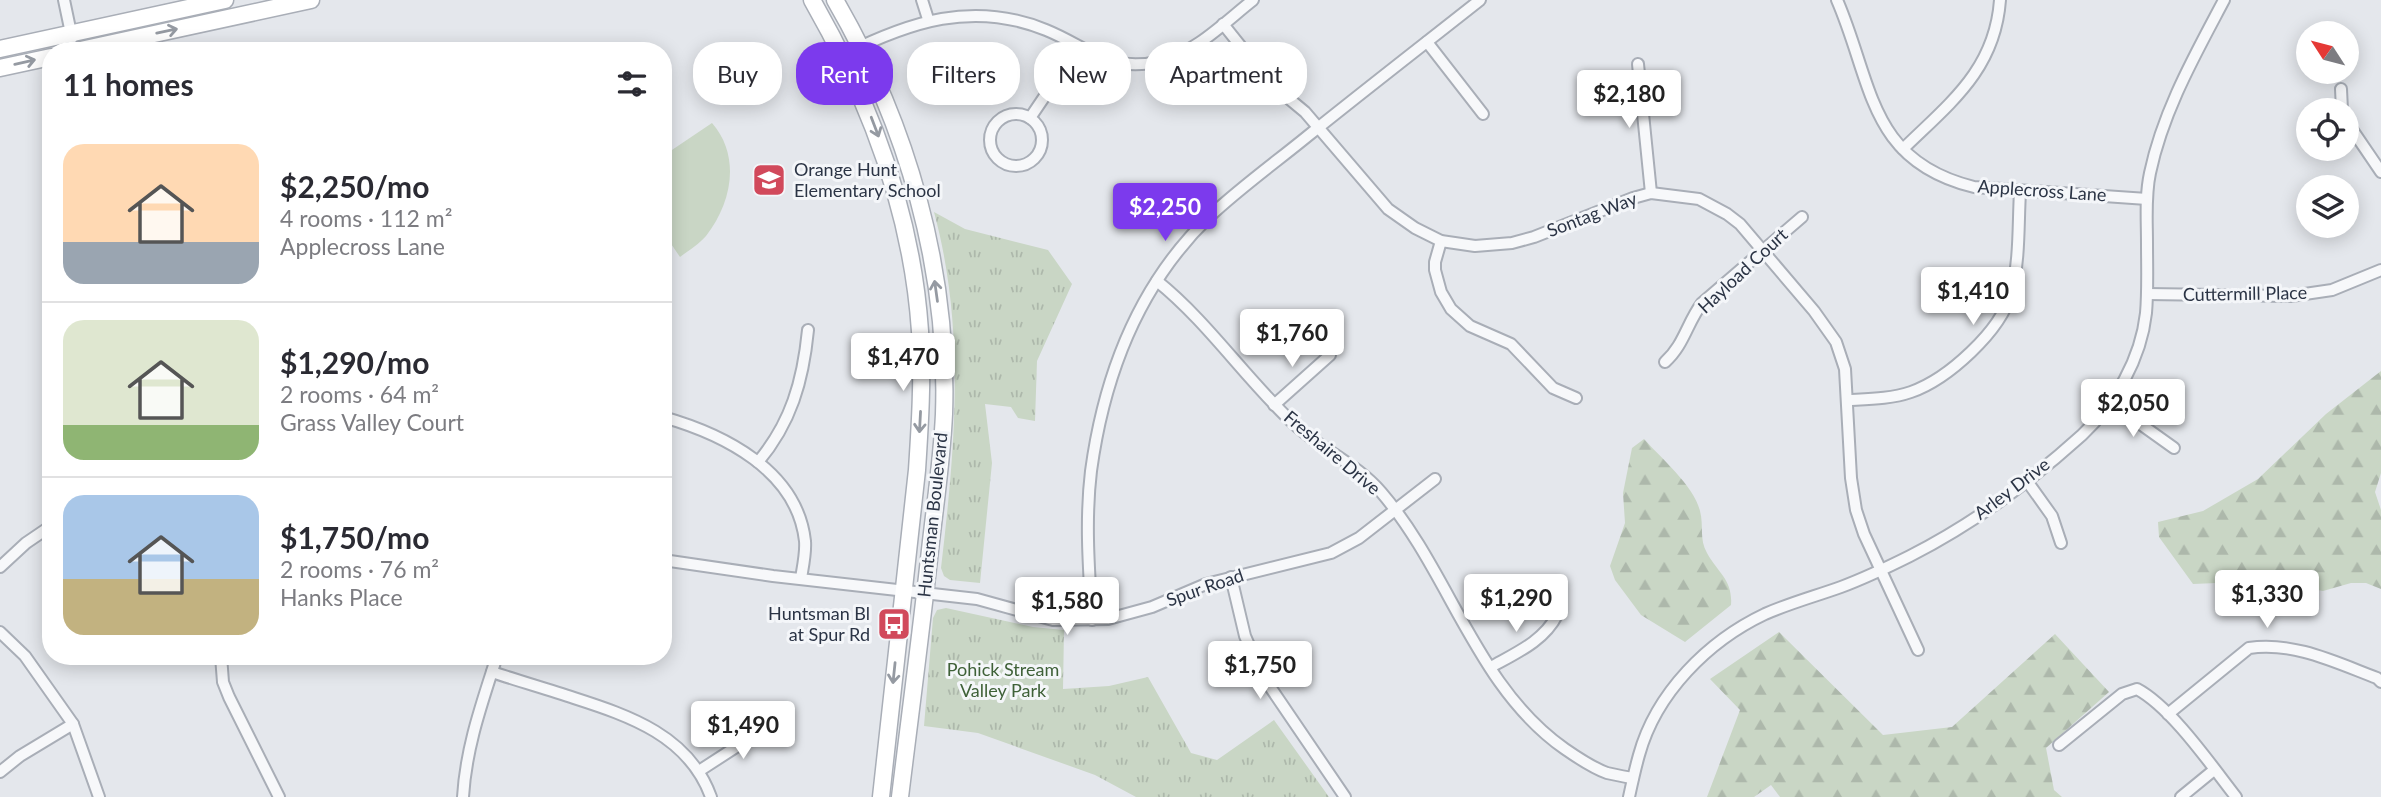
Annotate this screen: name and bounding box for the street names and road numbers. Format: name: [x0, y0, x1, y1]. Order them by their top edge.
street label: Applecross Lane: [1977, 175, 2107, 205]
street label: Sontag Way: [1544, 187, 1640, 241]
street label: Hayload Court: [1693, 223, 1792, 317]
street label: Cuttermill Place: [2183, 281, 2307, 305]
street label: Freshaire Drive: [1280, 405, 1385, 499]
street label: Huntsman Boulevard: [912, 431, 952, 598]
street label: Arley Drive: [1969, 453, 2053, 524]
street label: Spur Road: [1163, 564, 1246, 611]

